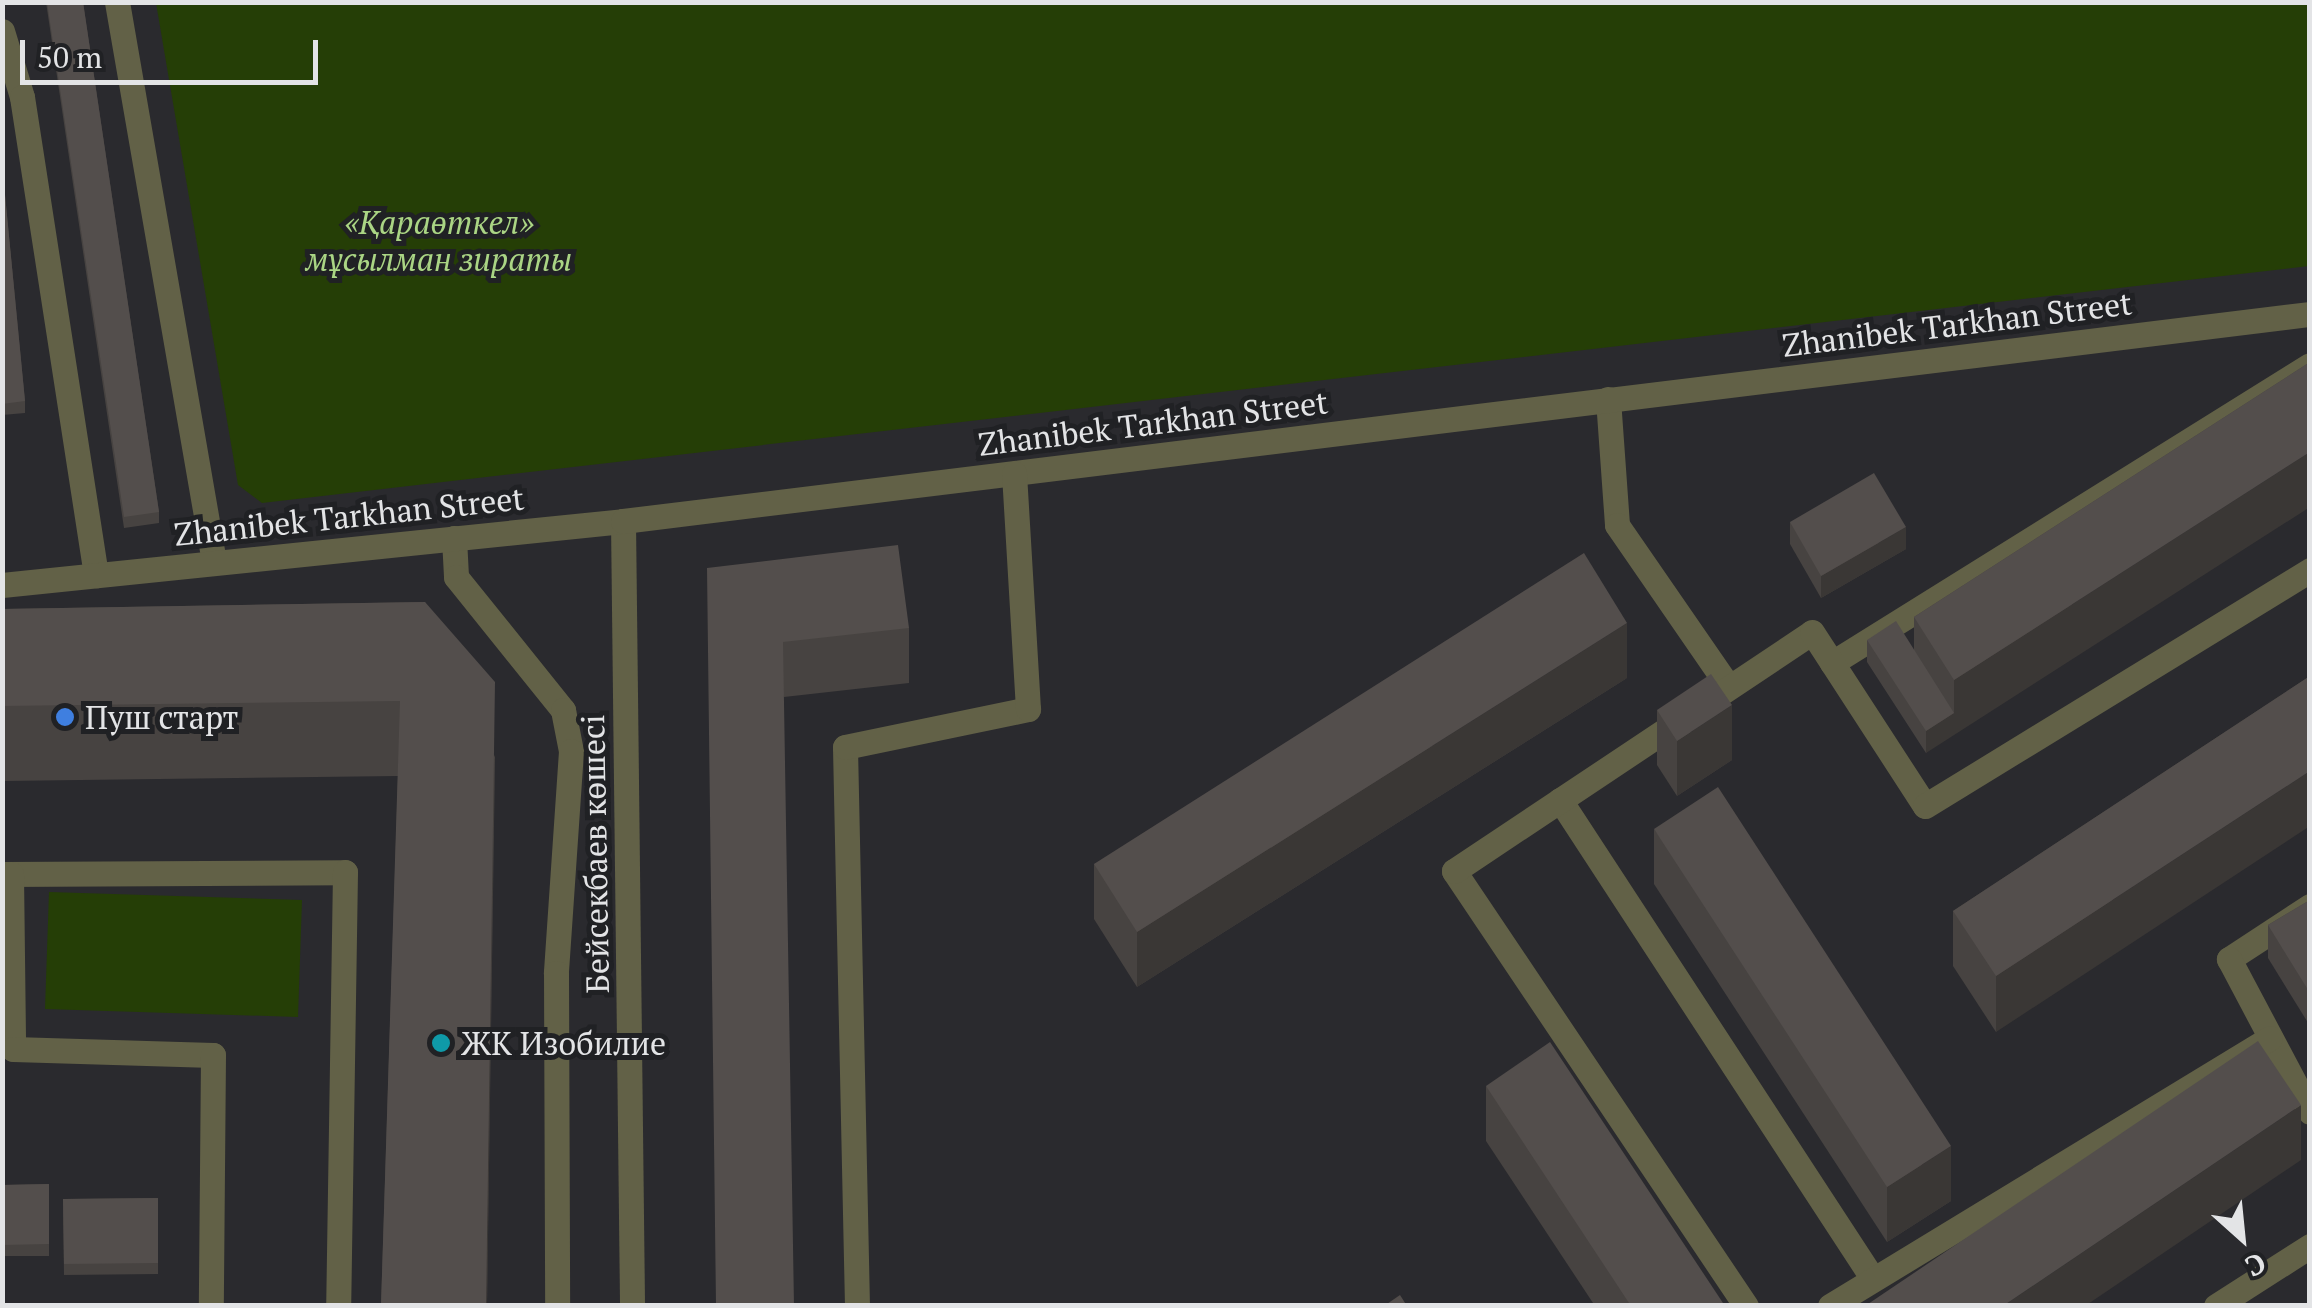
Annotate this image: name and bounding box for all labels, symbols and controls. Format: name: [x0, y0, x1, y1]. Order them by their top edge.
scale bar: [25, 20, 322, 82]
text: 50 m: [37, 37, 102, 77]
park label: «Қараөткел» мұсылман зираты: [306, 204, 572, 279]
street label: Zhanibek Tarkhan Street: [1780, 284, 2134, 364]
street label: Zhanibek Tarkhan Street: [976, 383, 1330, 463]
street label: Zhanibek Tarkhan Street: [172, 479, 526, 553]
place label: Пуш старт: [85, 698, 238, 736]
marker: Пуш старт: [54, 706, 76, 728]
street label: Бейсекбаев көшесі: [573, 714, 617, 994]
place label: ЖК Изобилие: [461, 1024, 666, 1062]
marker: ЖК Изобилие: [430, 1032, 452, 1054]
north arrow: [2192, 1188, 2292, 1288]
text: С: [2239, 1245, 2272, 1286]

